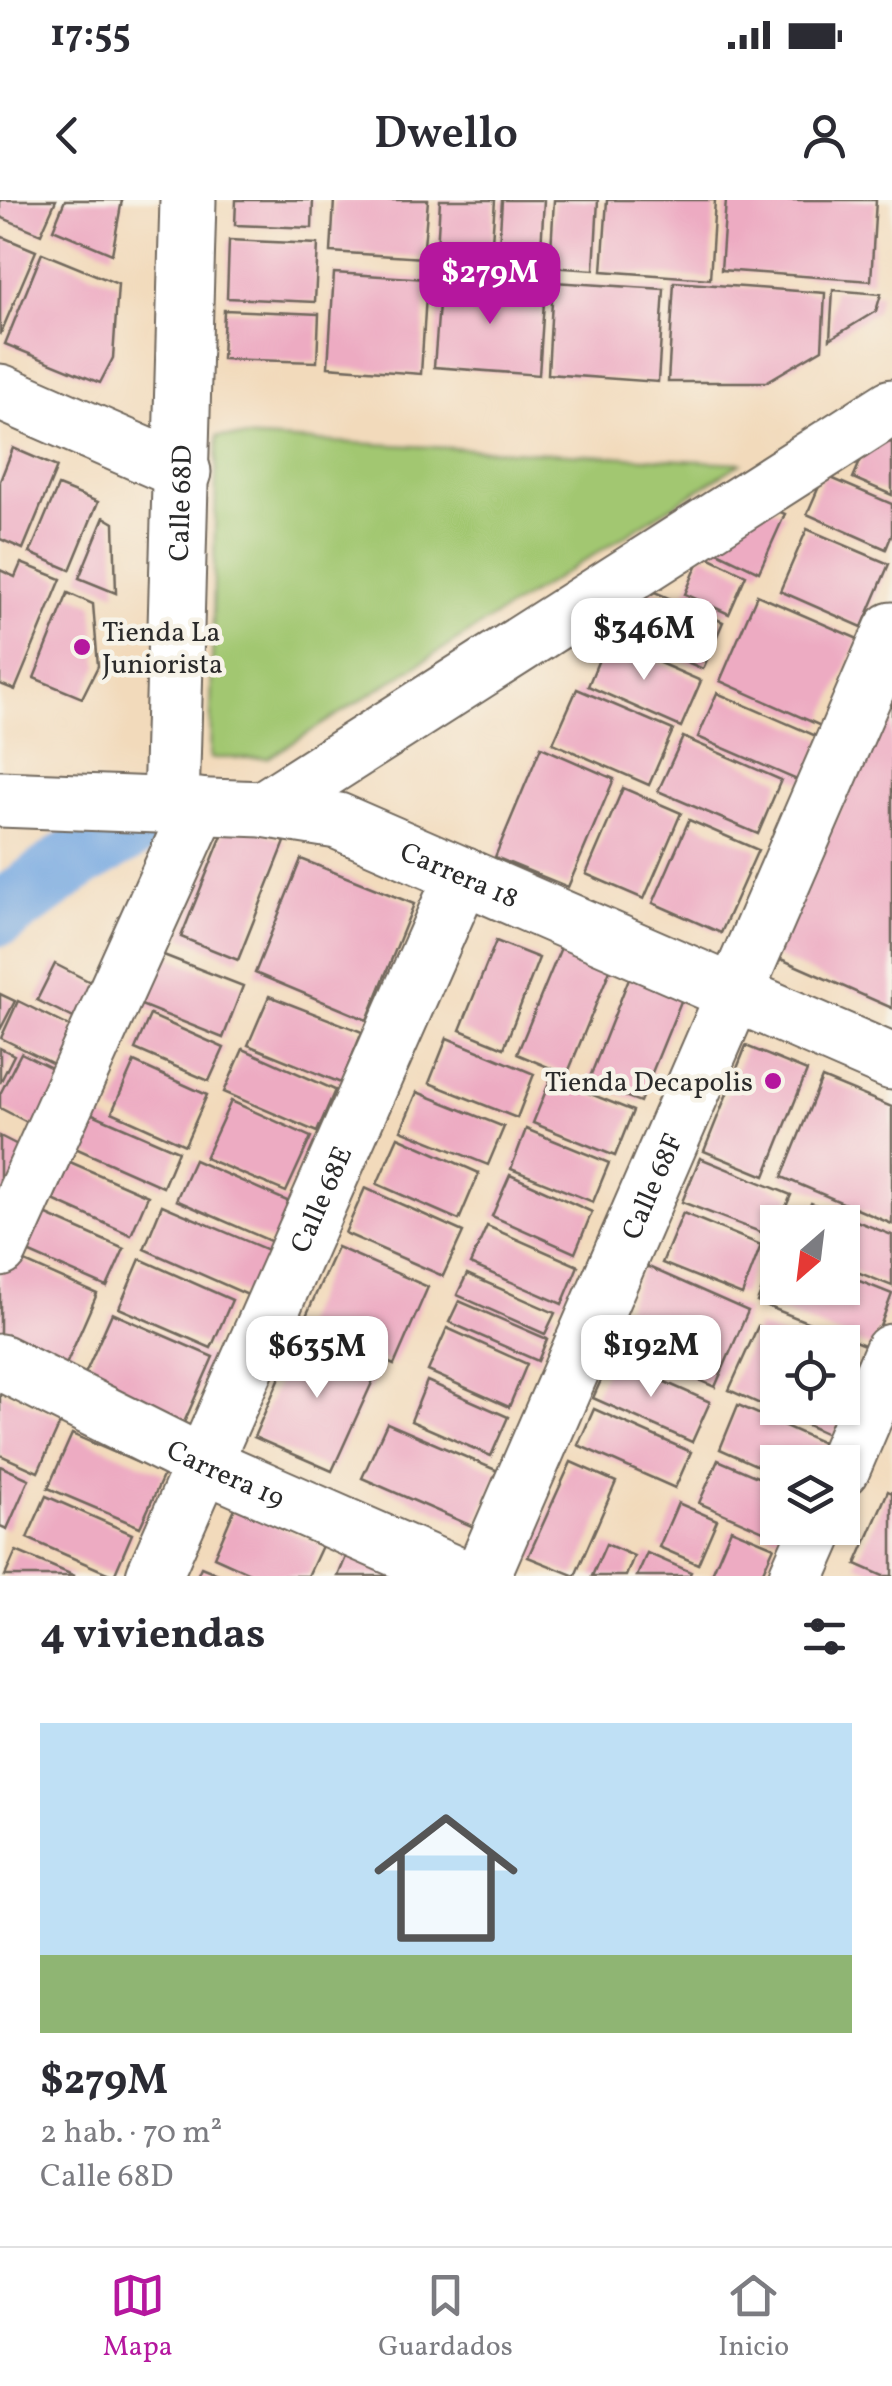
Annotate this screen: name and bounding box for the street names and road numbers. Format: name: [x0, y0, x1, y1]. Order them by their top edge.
street label: Calle 68D: [161, 444, 203, 562]
street label: Carrera 18: [394, 833, 524, 919]
street label: Calle 68F: [613, 1128, 693, 1246]
street label: Calle 68E: [282, 1140, 363, 1260]
street label: Carrera 19: [159, 1431, 290, 1519]

